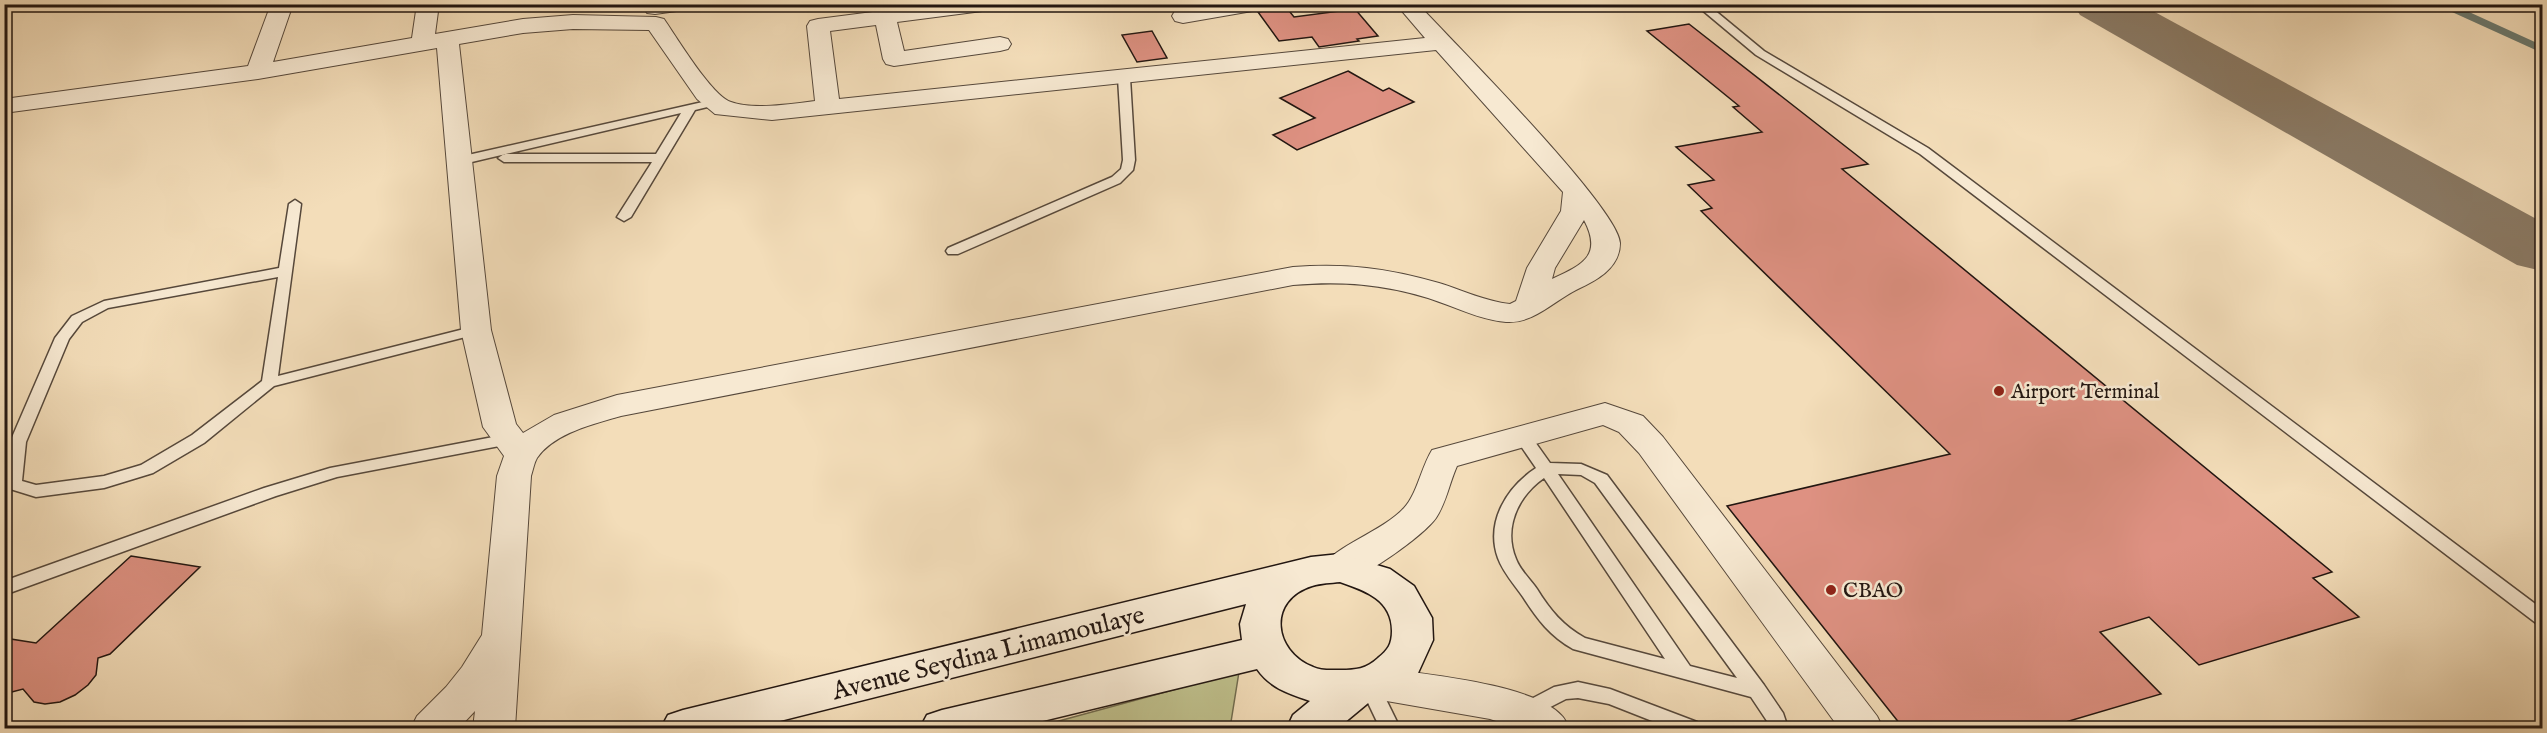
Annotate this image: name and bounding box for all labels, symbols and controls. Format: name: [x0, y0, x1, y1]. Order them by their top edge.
place label: Airport Terminal: [2010, 379, 2160, 406]
marker: Airport Terminal: [1992, 384, 2006, 398]
place label: CBAO: [1843, 578, 1903, 605]
marker: CBAO: [1824, 583, 1838, 597]
street label: Avenue Seydina Limamoulaye: [828, 599, 1148, 709]

